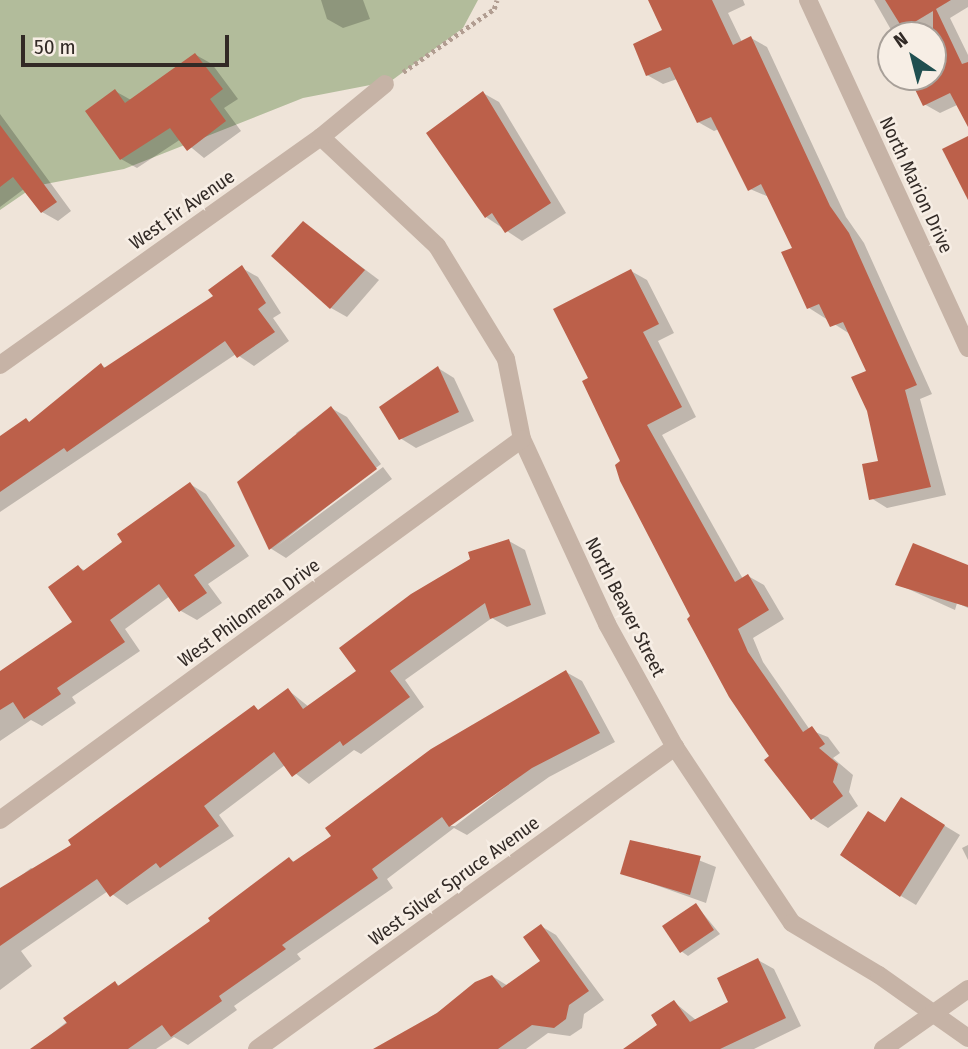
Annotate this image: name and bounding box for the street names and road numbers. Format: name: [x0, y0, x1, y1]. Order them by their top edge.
street label: North Marion Drive: [874, 113, 958, 257]
street label: West Fir Avenue: [125, 165, 239, 255]
street label: North Beaver Street: [580, 534, 670, 680]
street label: West Philomena Drive: [174, 554, 324, 672]
street label: West Silver Spruce Avenue: [364, 812, 544, 950]

